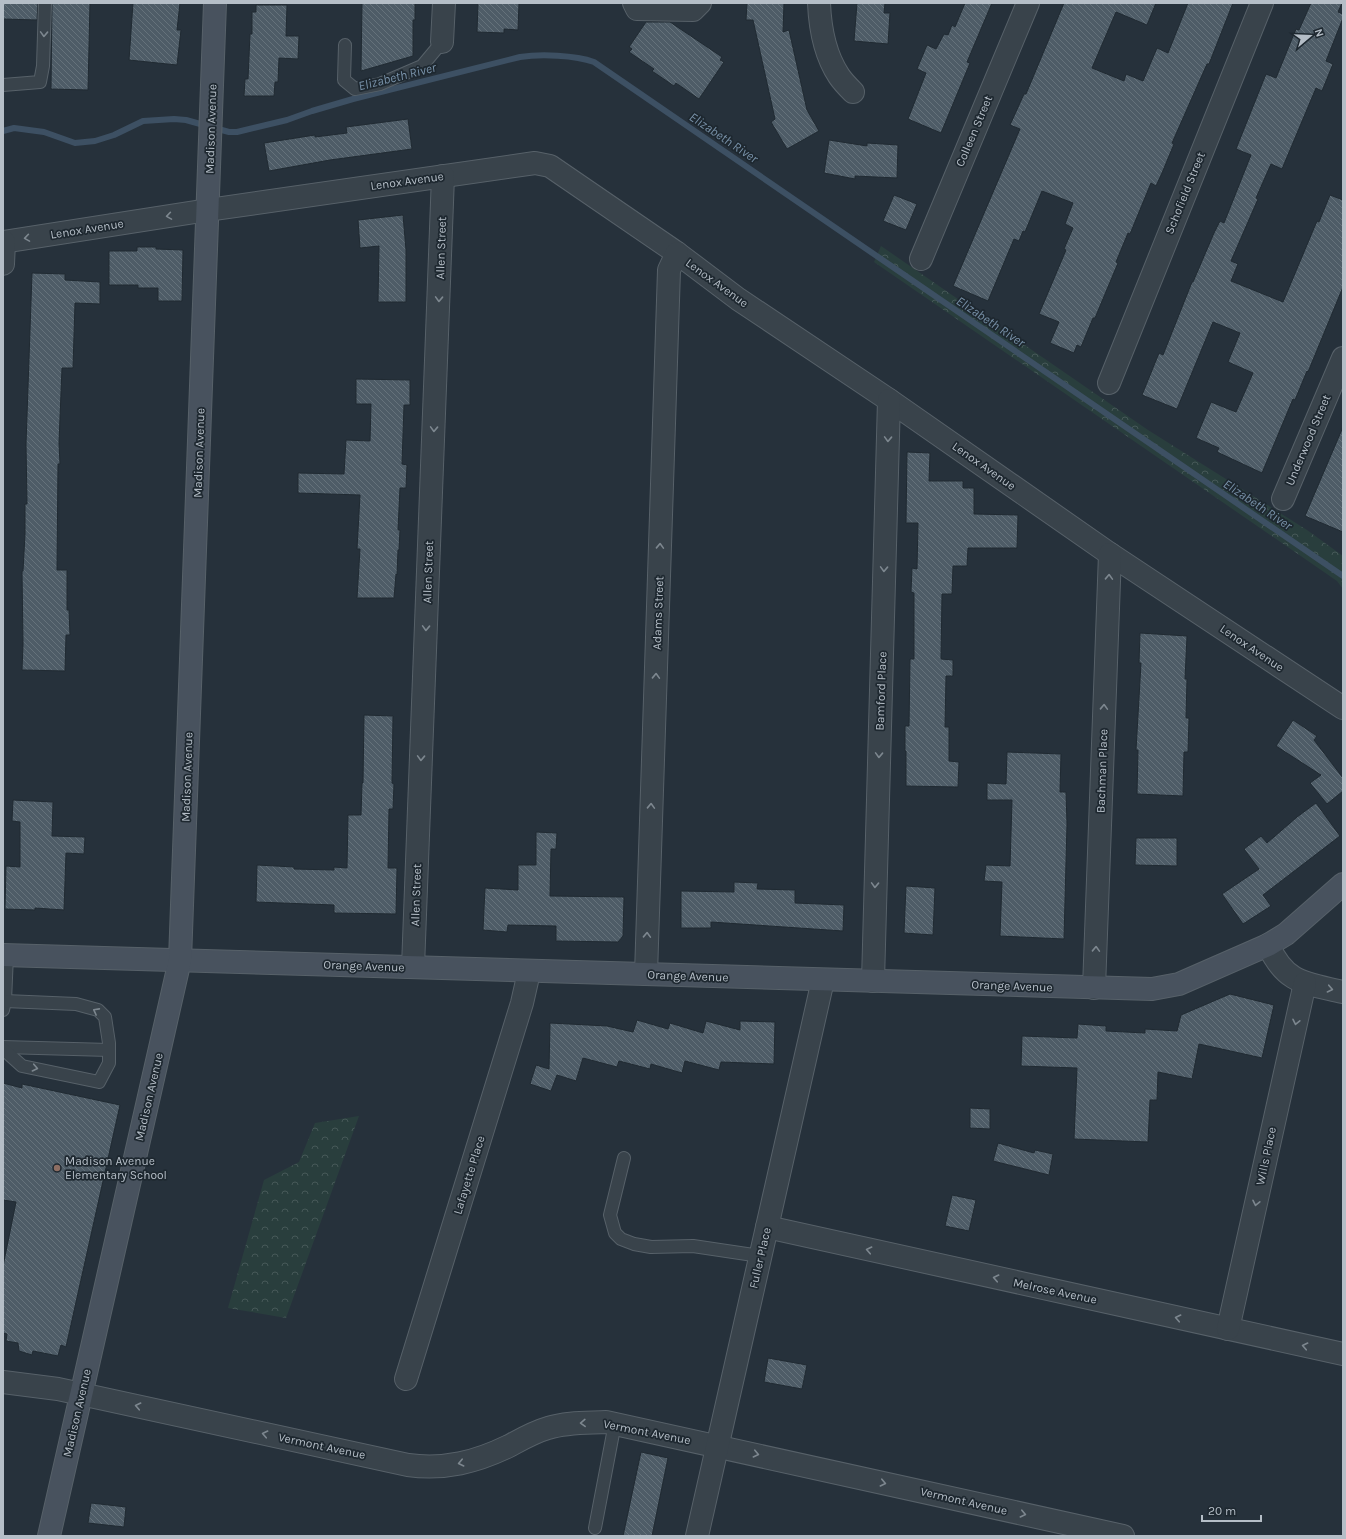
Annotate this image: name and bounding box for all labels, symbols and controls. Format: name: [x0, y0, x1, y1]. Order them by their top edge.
north arrow: [1290, 16, 1330, 56]
text: N: [1312, 27, 1326, 39]
one-way arrow: [40, 31, 48, 37]
water label: Elizabeth River: [357, 59, 438, 93]
street label: Madison Avenue: [202, 84, 220, 174]
street label: Colleen Street: [953, 93, 995, 169]
water label: Elizabeth River: [687, 109, 761, 166]
street label: Schofield Street: [1162, 149, 1208, 236]
street label: Lenox Avenue: [369, 169, 445, 193]
one-way arrow: [166, 211, 172, 220]
street label: Lenox Avenue: [49, 216, 125, 242]
street label: Allen Street: [433, 216, 449, 280]
one-way arrow: [24, 233, 30, 242]
street label: Lenox Avenue: [683, 256, 751, 310]
water label: Elizabeth River: [954, 293, 1028, 350]
one-way arrow: [434, 296, 443, 302]
street label: Underwood Street: [1283, 392, 1334, 488]
street label: Madison Avenue: [190, 408, 208, 498]
one-way arrow: [429, 426, 438, 432]
one-way arrow: [883, 436, 892, 442]
street label: Lenox Avenue: [950, 439, 1018, 493]
water label: Elizabeth River: [1221, 476, 1295, 533]
street label: Allen Street: [420, 540, 436, 604]
one-way arrow: [656, 543, 664, 549]
one-way arrow: [880, 566, 888, 572]
one-way arrow: [1105, 574, 1113, 580]
street label: Adams Street: [650, 575, 666, 650]
street label: Lenox Avenue: [1217, 621, 1287, 675]
one-way arrow: [422, 625, 430, 631]
street label: Bamford Place: [873, 651, 889, 731]
one-way arrow: [651, 673, 660, 679]
one-way arrow: [1100, 704, 1109, 710]
street label: Bachman Place: [1094, 729, 1110, 813]
street label: Madison Avenue: [178, 732, 196, 822]
one-way arrow: [875, 752, 883, 758]
one-way arrow: [417, 755, 425, 761]
one-way arrow: [647, 803, 655, 809]
street label: Allen Street: [408, 863, 424, 927]
one-way arrow: [871, 882, 879, 888]
one-way arrow: [643, 932, 651, 938]
one-way arrow: [1091, 946, 1100, 952]
street label: Orange Avenue: [323, 958, 405, 974]
street label: Orange Avenue: [647, 968, 729, 984]
street label: Orange Avenue: [971, 978, 1053, 994]
one-way arrow: [1327, 985, 1333, 993]
one-way arrow: [93, 1008, 100, 1016]
one-way arrow: [1293, 1018, 1301, 1025]
street label: Madison Avenue: [132, 1052, 166, 1142]
one-way arrow: [32, 1064, 38, 1072]
street label: Wills Place: [1253, 1126, 1279, 1186]
street label: Lafayette Place: [450, 1134, 488, 1216]
place label: Madison Avenue Elementary School: [65, 1154, 167, 1182]
marker: Madison Avenue Elementary School: [52, 1163, 62, 1173]
one-way arrow: [1252, 1200, 1260, 1206]
street label: Fuller Place: [746, 1226, 774, 1290]
one-way arrow: [866, 1246, 873, 1254]
one-way arrow: [993, 1274, 999, 1282]
street label: Melrose Avenue: [1012, 1275, 1098, 1307]
one-way arrow: [1175, 1314, 1181, 1322]
one-way arrow: [1302, 1342, 1308, 1350]
street label: Madison Avenue: [60, 1368, 94, 1458]
one-way arrow: [135, 1403, 141, 1411]
street label: Vermont Avenue: [602, 1417, 692, 1447]
one-way arrow: [580, 1419, 586, 1427]
one-way arrow: [262, 1430, 268, 1438]
street label: Vermont Avenue: [277, 1430, 367, 1462]
one-way arrow: [753, 1450, 759, 1458]
one-way arrow: [458, 1459, 464, 1467]
one-way arrow: [879, 1478, 886, 1486]
street label: Vermont Avenue: [919, 1484, 1009, 1518]
scale bar: [1202, 1497, 1261, 1523]
text: 20 m: [1208, 1504, 1236, 1518]
one-way arrow: [1020, 1509, 1026, 1517]

